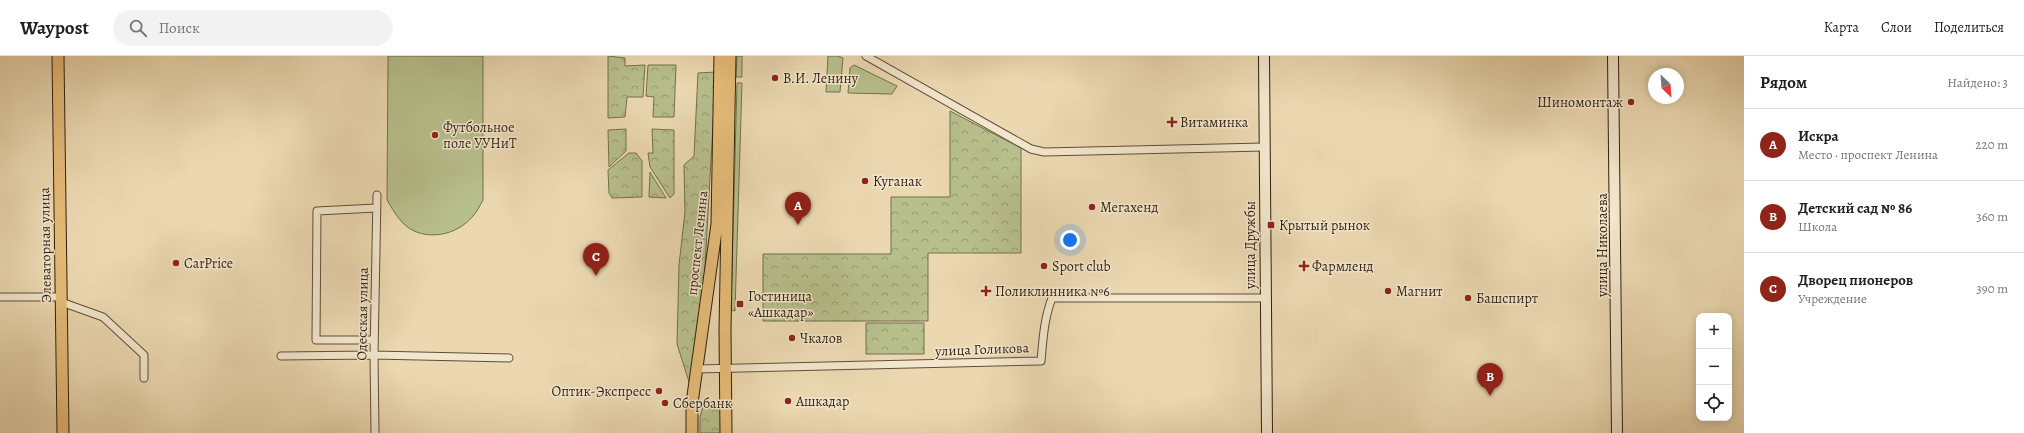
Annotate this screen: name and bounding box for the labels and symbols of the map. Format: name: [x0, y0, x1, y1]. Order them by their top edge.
north arrow: [1648, 68, 1684, 104]
place label: В.И. Ленину: [783, 69, 859, 88]
marker: В.И. Ленину: [770, 73, 780, 83]
place label: Шиномонтаж: [1537, 93, 1623, 112]
marker: Шиномонтаж: [1626, 97, 1636, 107]
place label: Витаминка: [1180, 113, 1249, 132]
marker: Витаминка: [1167, 117, 1177, 127]
place label: Футбольное поле УУНиТ: [443, 118, 517, 153]
marker: Футбольное поле УУНиТ: [430, 130, 440, 140]
place label: Куганак: [873, 172, 922, 191]
marker: Куганак: [860, 176, 870, 186]
street label: Элеваторная улица: [35, 186, 56, 303]
street label: проспект Ленина: [683, 189, 713, 296]
pin: A: [785, 192, 811, 225]
street label: улица Николаева: [1593, 192, 1612, 298]
place label: Мегахенд: [1100, 198, 1158, 217]
street label: улица Дружбы: [1241, 201, 1260, 290]
marker: Мегахенд: [1087, 202, 1097, 212]
place label: Крытый рынок: [1279, 216, 1370, 235]
marker: Крытый рынок: [1266, 220, 1276, 230]
your location: [1060, 230, 1080, 250]
pin: C: [583, 243, 609, 276]
place label: CarPrice: [184, 254, 233, 273]
place label: Sport club: [1052, 257, 1111, 276]
place label: Фармленд: [1312, 257, 1374, 276]
marker: CarPrice: [171, 258, 181, 268]
marker: Sport club: [1039, 261, 1049, 271]
marker: Фармленд: [1299, 261, 1309, 271]
street label: Одесская улица: [352, 267, 373, 361]
place label: Поликлинника №6: [995, 282, 1110, 301]
place label: Магнит: [1396, 282, 1443, 301]
marker: Поликлинника №6: [980, 285, 992, 297]
marker: Магнит: [1383, 286, 1393, 296]
place label: Гостиница «Ашкадар»: [748, 287, 813, 322]
place label: Башспирт: [1476, 289, 1538, 308]
marker: Башспирт: [1463, 293, 1473, 303]
marker: Гостиница «Ашкадар»: [735, 299, 745, 309]
place label: Чкалов: [800, 329, 843, 348]
marker: Чкалов: [787, 333, 797, 343]
street label: улица Голикова: [934, 338, 1030, 361]
pin: B: [1477, 363, 1503, 396]
place label: Оптик-Экспресс: [551, 382, 651, 401]
marker: Оптик-Экспресс: [654, 386, 664, 396]
place label: Ашкадар: [795, 392, 849, 411]
place label: Сбербанк: [673, 394, 732, 413]
marker: Ашкадар: [783, 396, 793, 406]
marker: Сбербанк: [660, 398, 670, 408]

